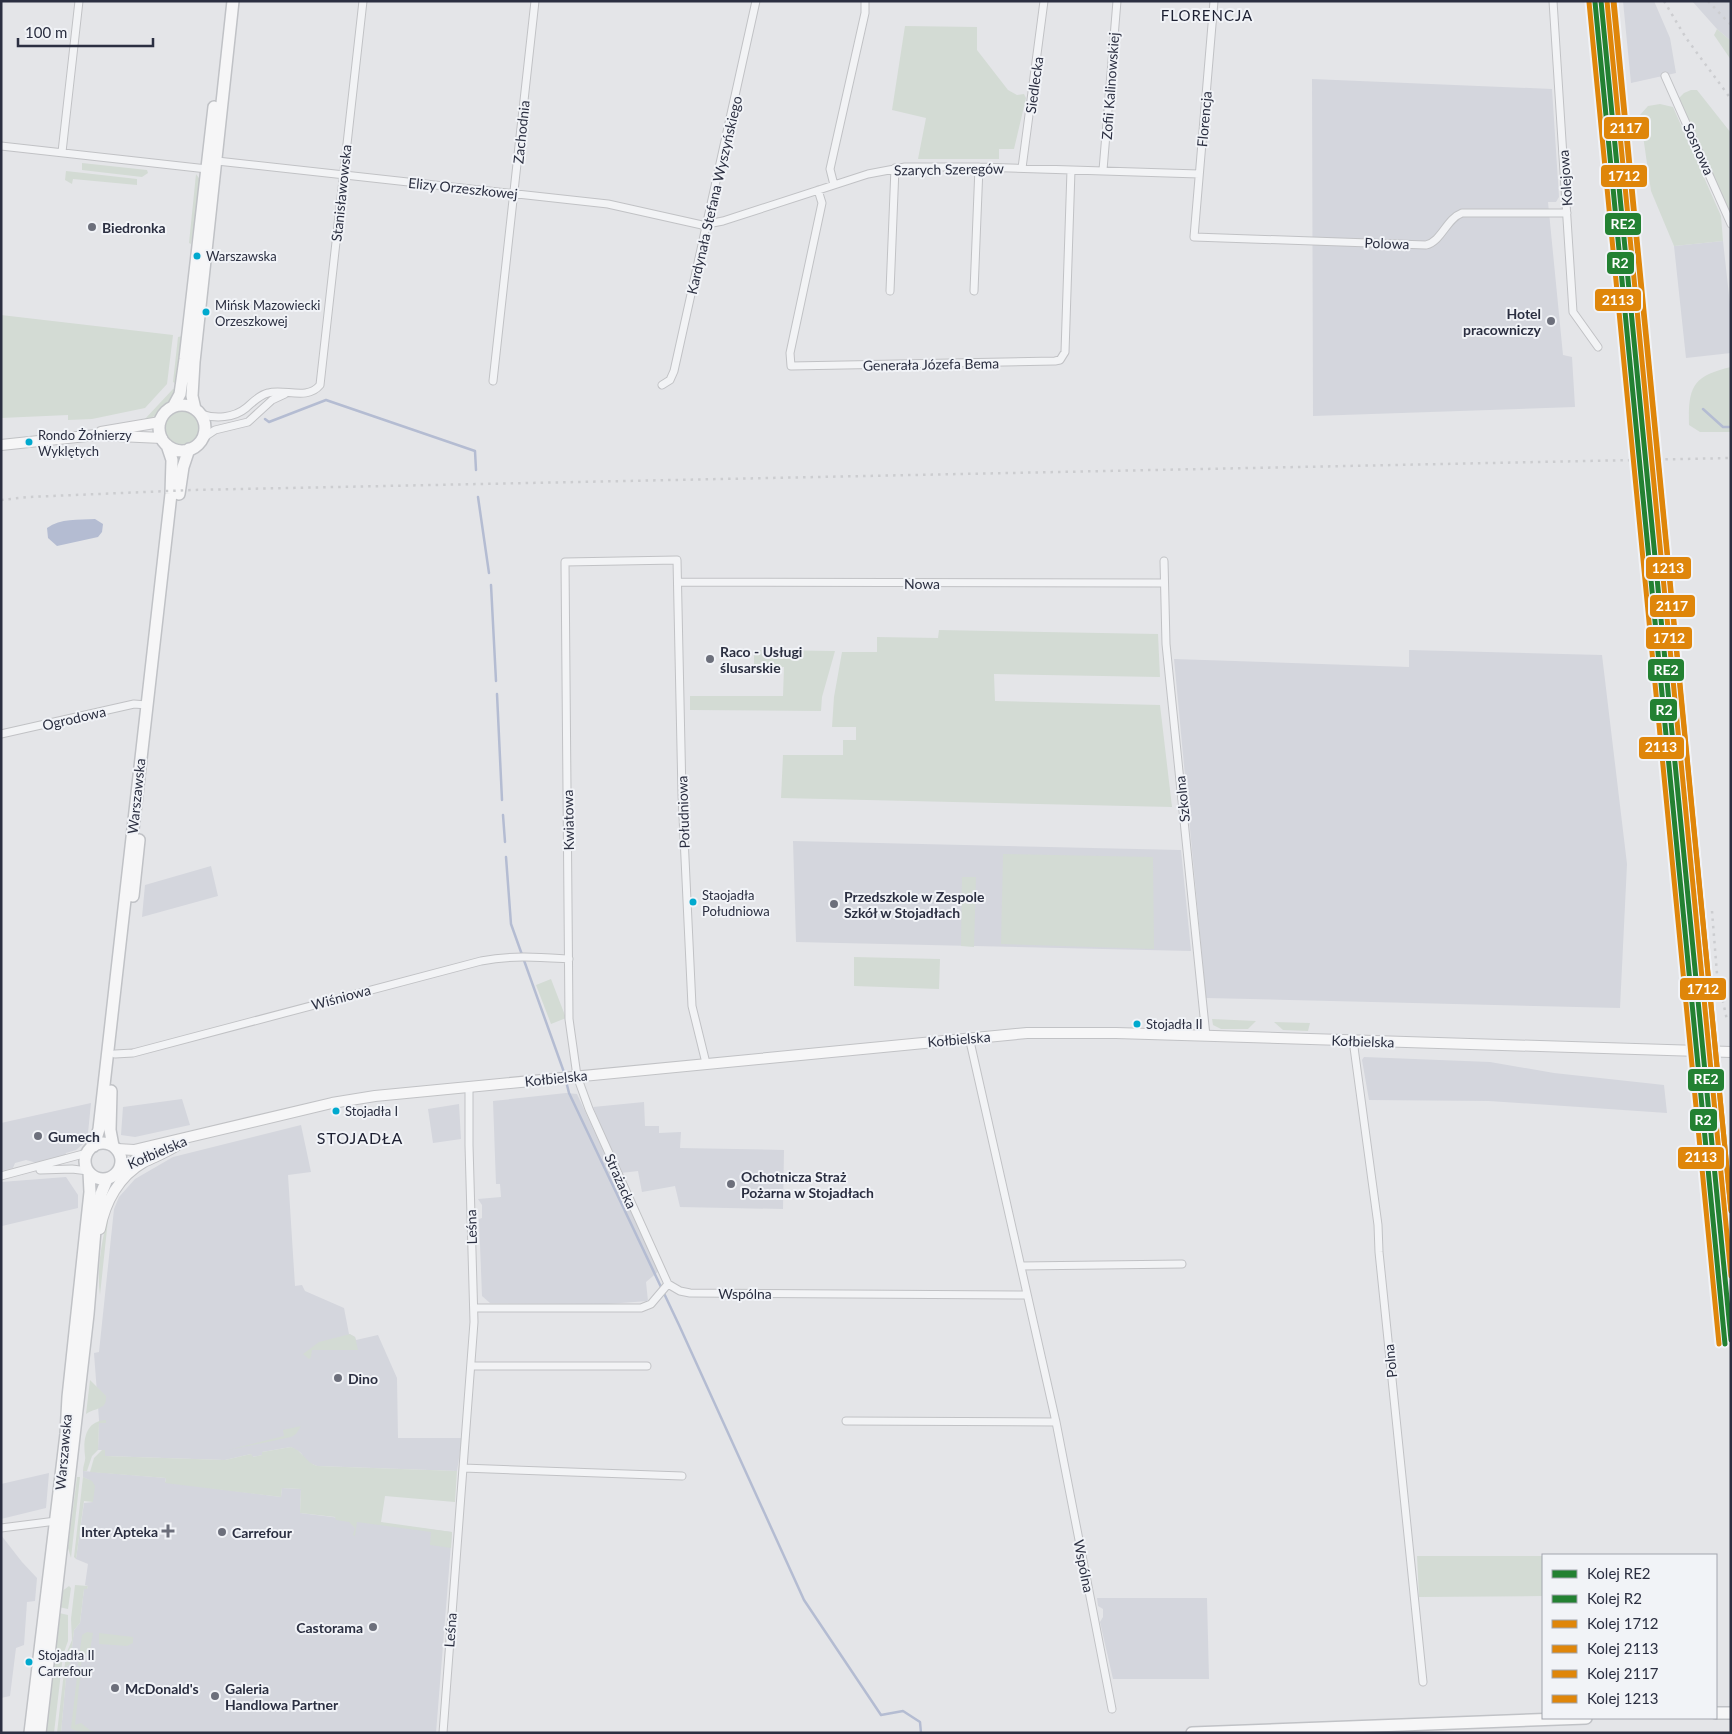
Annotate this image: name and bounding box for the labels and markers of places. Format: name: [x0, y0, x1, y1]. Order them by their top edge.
place label: Biedronka: [102, 219, 166, 236]
marker: Biedronka: [86, 221, 98, 233]
place label: Warszawska: [206, 248, 277, 264]
marker: Warszawska: [192, 251, 202, 261]
place label: Mińsk Mazowiecki Orzeszkowej: [215, 297, 320, 329]
place label: Hotel pracowniczy: [1463, 305, 1542, 338]
marker: Mińsk Mazowiecki Orzeszkowej: [201, 307, 211, 317]
marker: Hotel pracowniczy: [1545, 315, 1557, 327]
place label: Rondo Żołnierzy Wyklętych: [38, 427, 132, 459]
marker: Rondo Żołnierzy Wyklętych: [24, 437, 34, 447]
place label: Raco - Usługi ślusarskie: [720, 643, 802, 676]
marker: Raco - Usługi ślusarskie: [704, 653, 716, 665]
place label: Staojadła Południowa: [702, 887, 770, 919]
place label: Przedszkole w Zespole Szkół w Stojadłach: [844, 888, 985, 921]
marker: Staojadła Południowa: [688, 897, 698, 907]
marker: Przedszkole w Zespole Szkół w Stojadłach: [828, 898, 840, 910]
place label: Stojadła II: [1146, 1016, 1203, 1032]
marker: Stojadła II: [1132, 1019, 1142, 1029]
place label: Stojadła I: [345, 1103, 398, 1119]
marker: Stojadła I: [331, 1106, 341, 1116]
place label: Gumech: [48, 1128, 100, 1145]
marker: Gumech: [32, 1130, 44, 1142]
place label: Ochotnicza Straż Pożarna w Stojadłach: [741, 1168, 874, 1201]
marker: Ochotnicza Straż Pożarna w Stojadłach: [725, 1178, 737, 1190]
place label: Dino: [348, 1370, 378, 1387]
marker: Dino: [332, 1372, 344, 1384]
place label: Inter Apteka: [81, 1523, 158, 1540]
place label: Carrefour: [232, 1524, 293, 1541]
marker: Inter Apteka: [162, 1525, 174, 1537]
marker: Carrefour: [216, 1526, 228, 1538]
place label: Castorama: [296, 1619, 363, 1636]
marker: Castorama: [367, 1621, 379, 1633]
place label: Stojadła II Carrefour: [38, 1647, 95, 1679]
marker: Stojadła II Carrefour: [24, 1657, 34, 1667]
place label: McDonald's: [125, 1680, 199, 1697]
place label: Galeria Handlowa Partner: [225, 1680, 339, 1713]
marker: McDonald's: [109, 1682, 121, 1694]
marker: Galeria Handlowa Partner: [209, 1690, 221, 1702]

